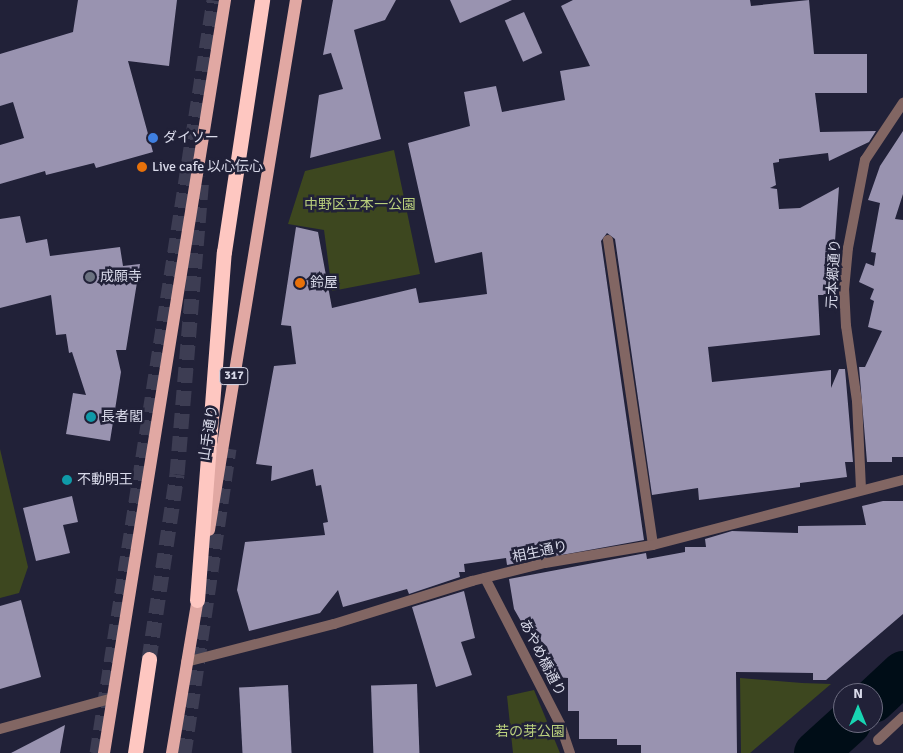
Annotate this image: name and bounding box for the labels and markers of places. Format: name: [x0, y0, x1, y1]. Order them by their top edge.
place label: ダイソー: [163, 130, 219, 146]
marker: ダイソー: [147, 132, 159, 144]
place label: Live cafe 以心伝心: [152, 159, 263, 175]
marker: Live cafe 以心伝心: [136, 161, 148, 173]
place label: 成願寺: [100, 269, 142, 285]
marker: 成願寺: [84, 271, 96, 283]
place label: 鈴屋: [310, 275, 338, 291]
marker: 鈴屋: [294, 277, 306, 289]
place label: 長者閣: [101, 409, 143, 425]
marker: 長者閣: [85, 411, 97, 423]
place label: 不動明王: [77, 472, 133, 488]
marker: 不動明王: [61, 474, 73, 486]

